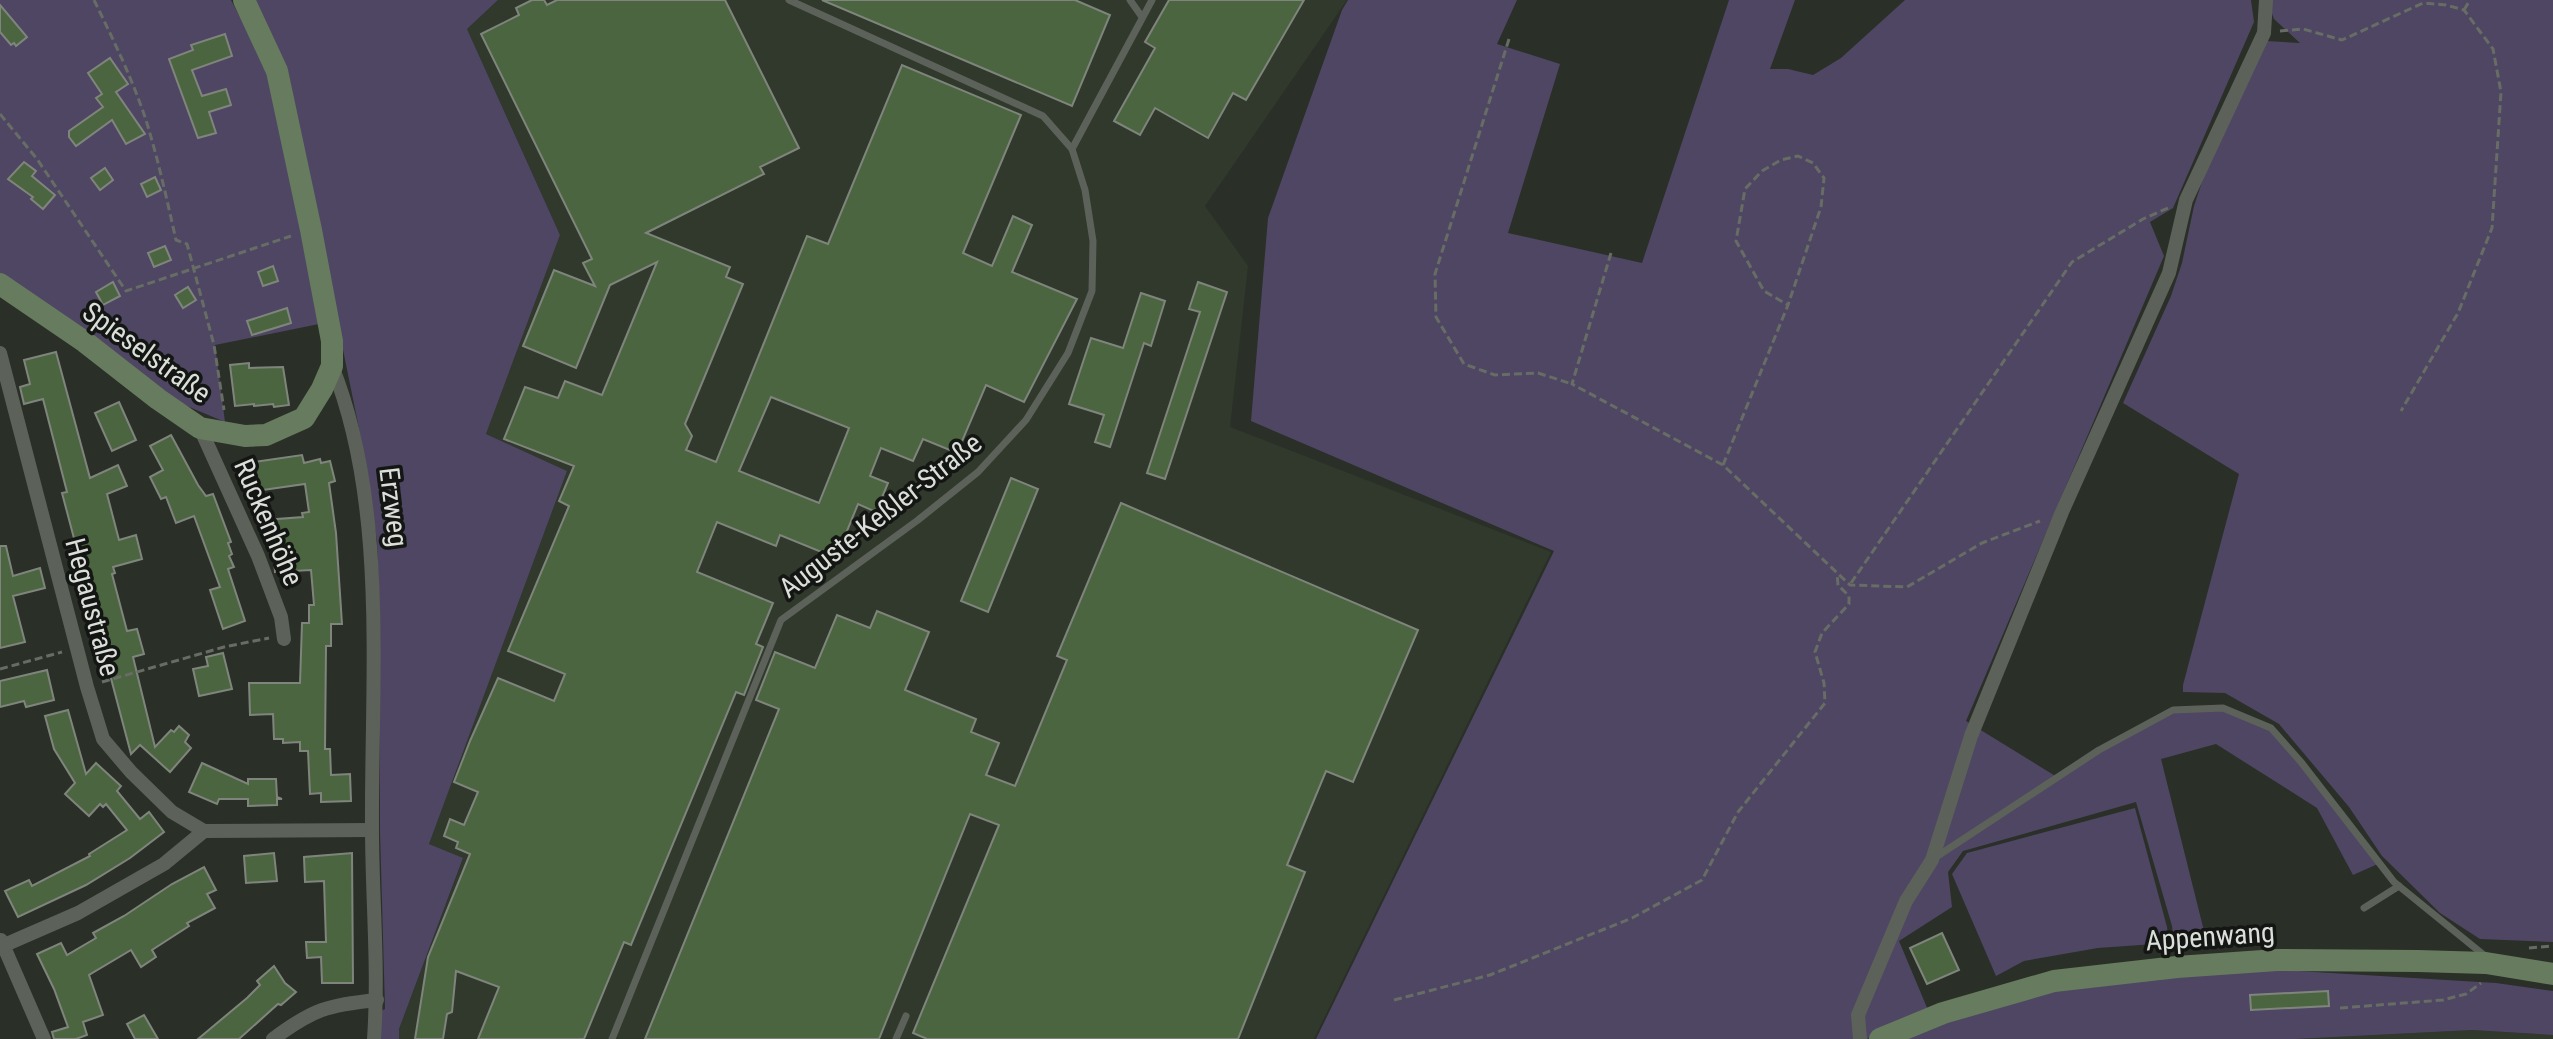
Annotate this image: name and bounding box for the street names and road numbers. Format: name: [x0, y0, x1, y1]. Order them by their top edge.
street label: Spieselstraße: [76, 295, 217, 410]
street label: Auguste-Keßler-Straße: [773, 426, 988, 605]
street label: Ruckenhöhe: [227, 454, 310, 591]
street label: Erzweg: [372, 465, 415, 549]
street label: Hegaustraße: [58, 535, 127, 680]
street label: Appenwang: [2144, 916, 2276, 957]

